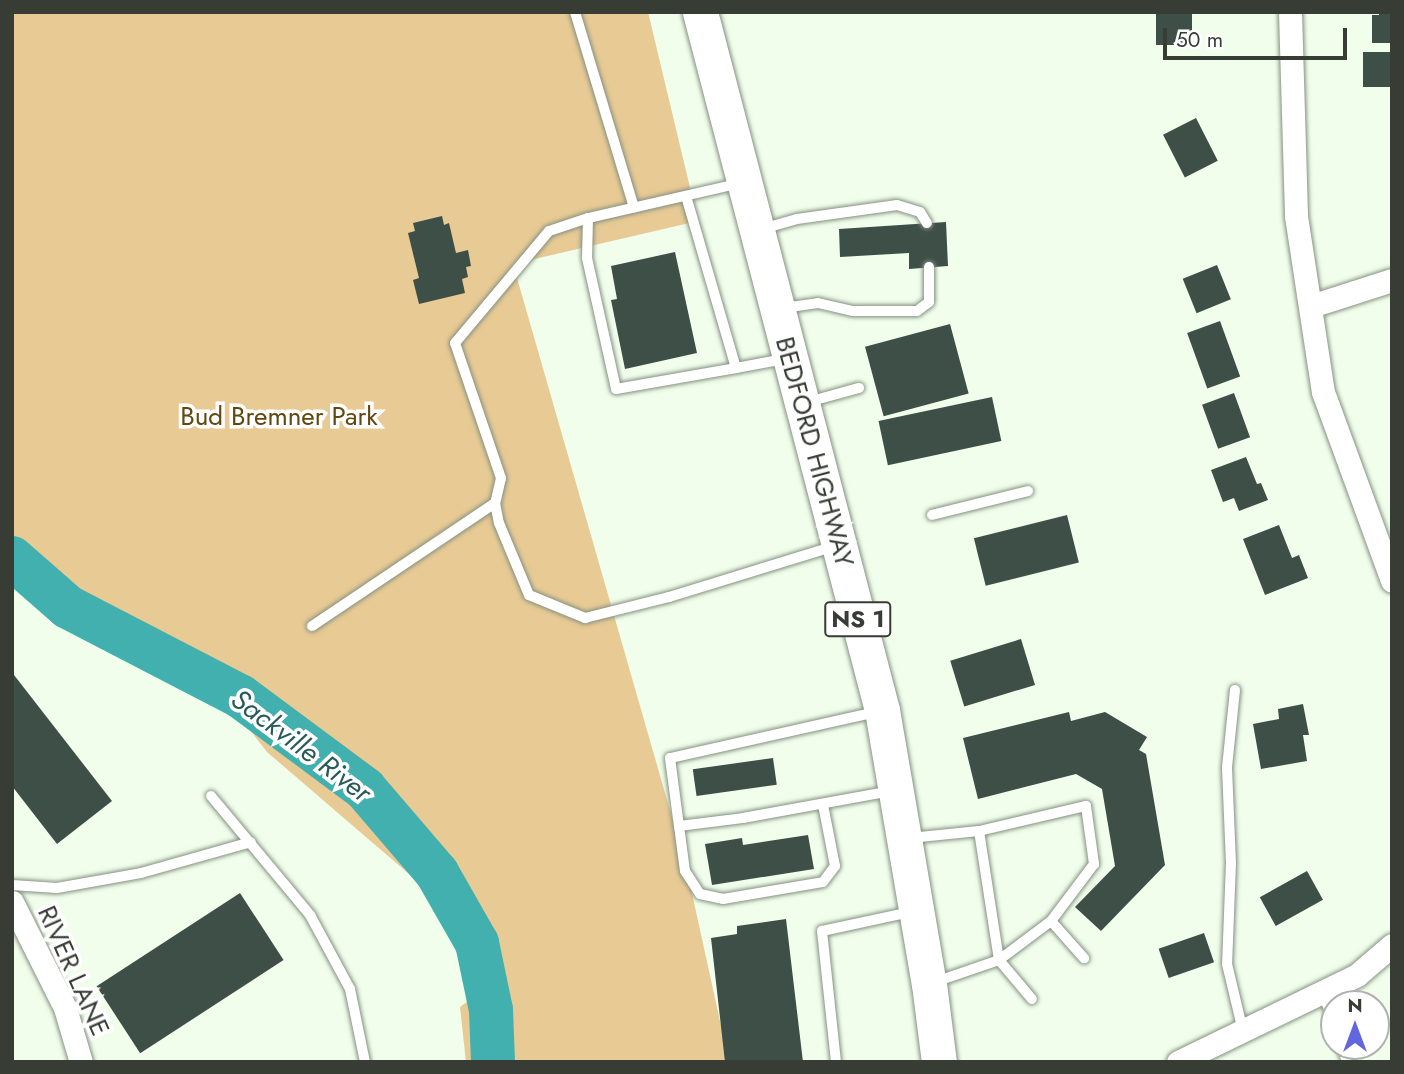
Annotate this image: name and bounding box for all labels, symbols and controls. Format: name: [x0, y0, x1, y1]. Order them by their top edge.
scale bar: [1166, 14, 1350, 58]
text: 50 m: [1176, 25, 1223, 55]
street label: BEDFORD HIGHWAY: [768, 334, 860, 570]
park label: Bud Bremner Park: [180, 401, 378, 433]
road number: NS 1: [823, 598, 893, 640]
water label: Sackville River: [224, 682, 378, 810]
street label: RIVER LANE: [31, 901, 115, 1041]
north arrow: [1320, 990, 1390, 1060]
text: N: [1347, 992, 1363, 1019]

